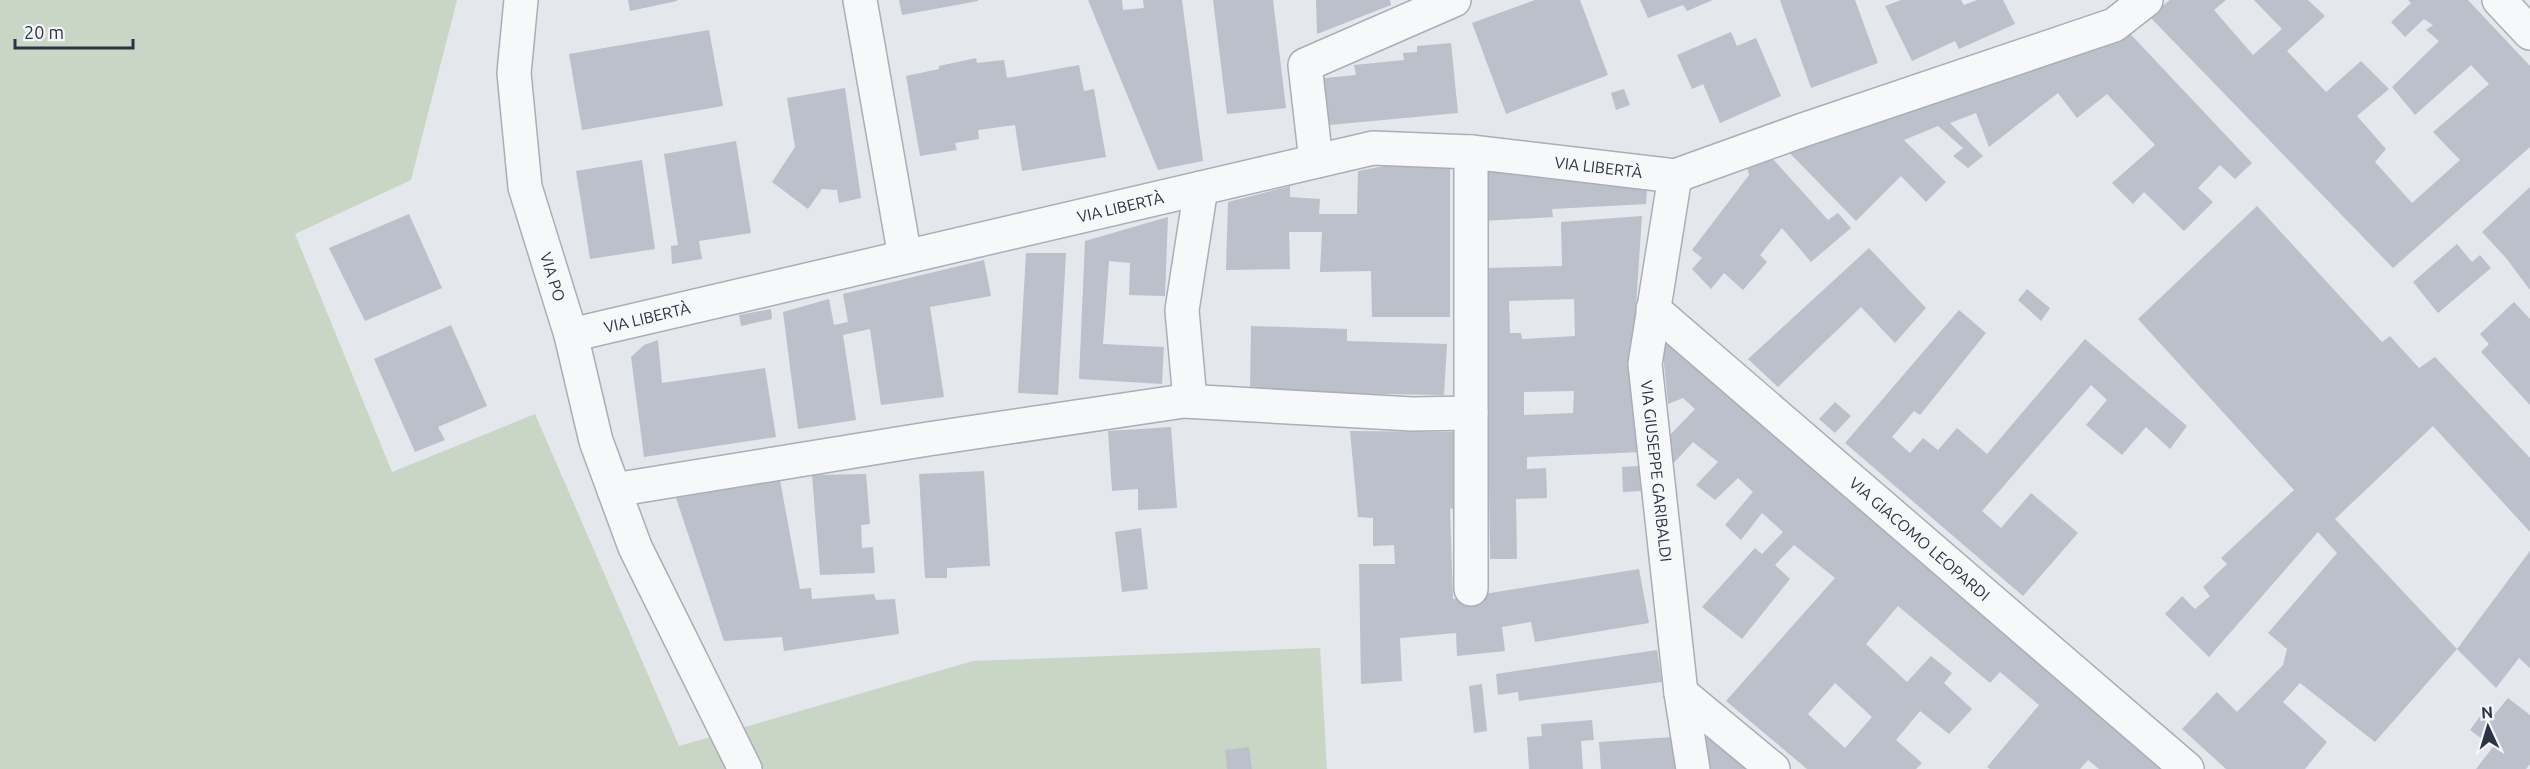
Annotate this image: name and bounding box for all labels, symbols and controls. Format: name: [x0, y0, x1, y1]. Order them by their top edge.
scale bar: [15, 12, 134, 50]
text: 20 m: [24, 22, 64, 42]
street label: VIA LIBERTÀ: [1554, 153, 1644, 181]
street label: VIA LIBERTÀ: [1075, 186, 1166, 226]
street label: VIA PO: [537, 250, 569, 304]
street label: VIA LIBERTÀ: [602, 296, 693, 336]
street label: VIA GIUSEPPE GARIBALDI: [1638, 379, 1676, 563]
street label: VIA GIACOMO LEOPARDI: [1846, 473, 1994, 604]
north arrow: [2458, 697, 2518, 757]
text: N: [2480, 703, 2494, 721]

